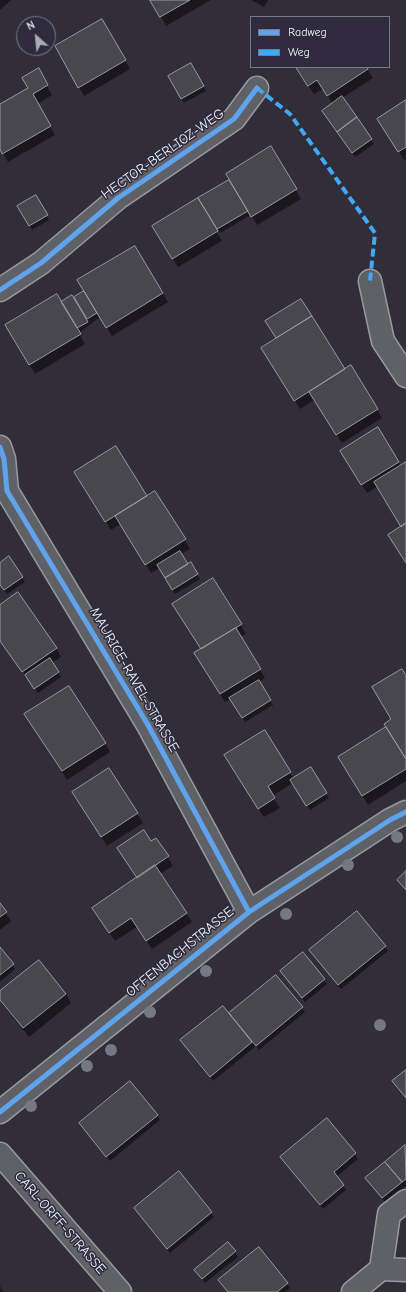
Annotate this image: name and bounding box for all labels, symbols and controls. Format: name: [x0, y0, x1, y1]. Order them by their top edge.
north arrow: [16, 16, 56, 56]
legend: [250, 16, 390, 68]
text: N: [25, 18, 37, 33]
text: Radweg: [288, 25, 327, 39]
text: Weg: [288, 45, 310, 59]
street label: HECTOR-BERLIOZ-WEG: [98, 105, 228, 203]
street label: MAURICE-RAVEL-STRASSE: [86, 605, 182, 755]
street label: OFFENBACHSTRASSE: [123, 903, 237, 1001]
street label: CARL-ORFF-STRASSE: [11, 1168, 109, 1278]

